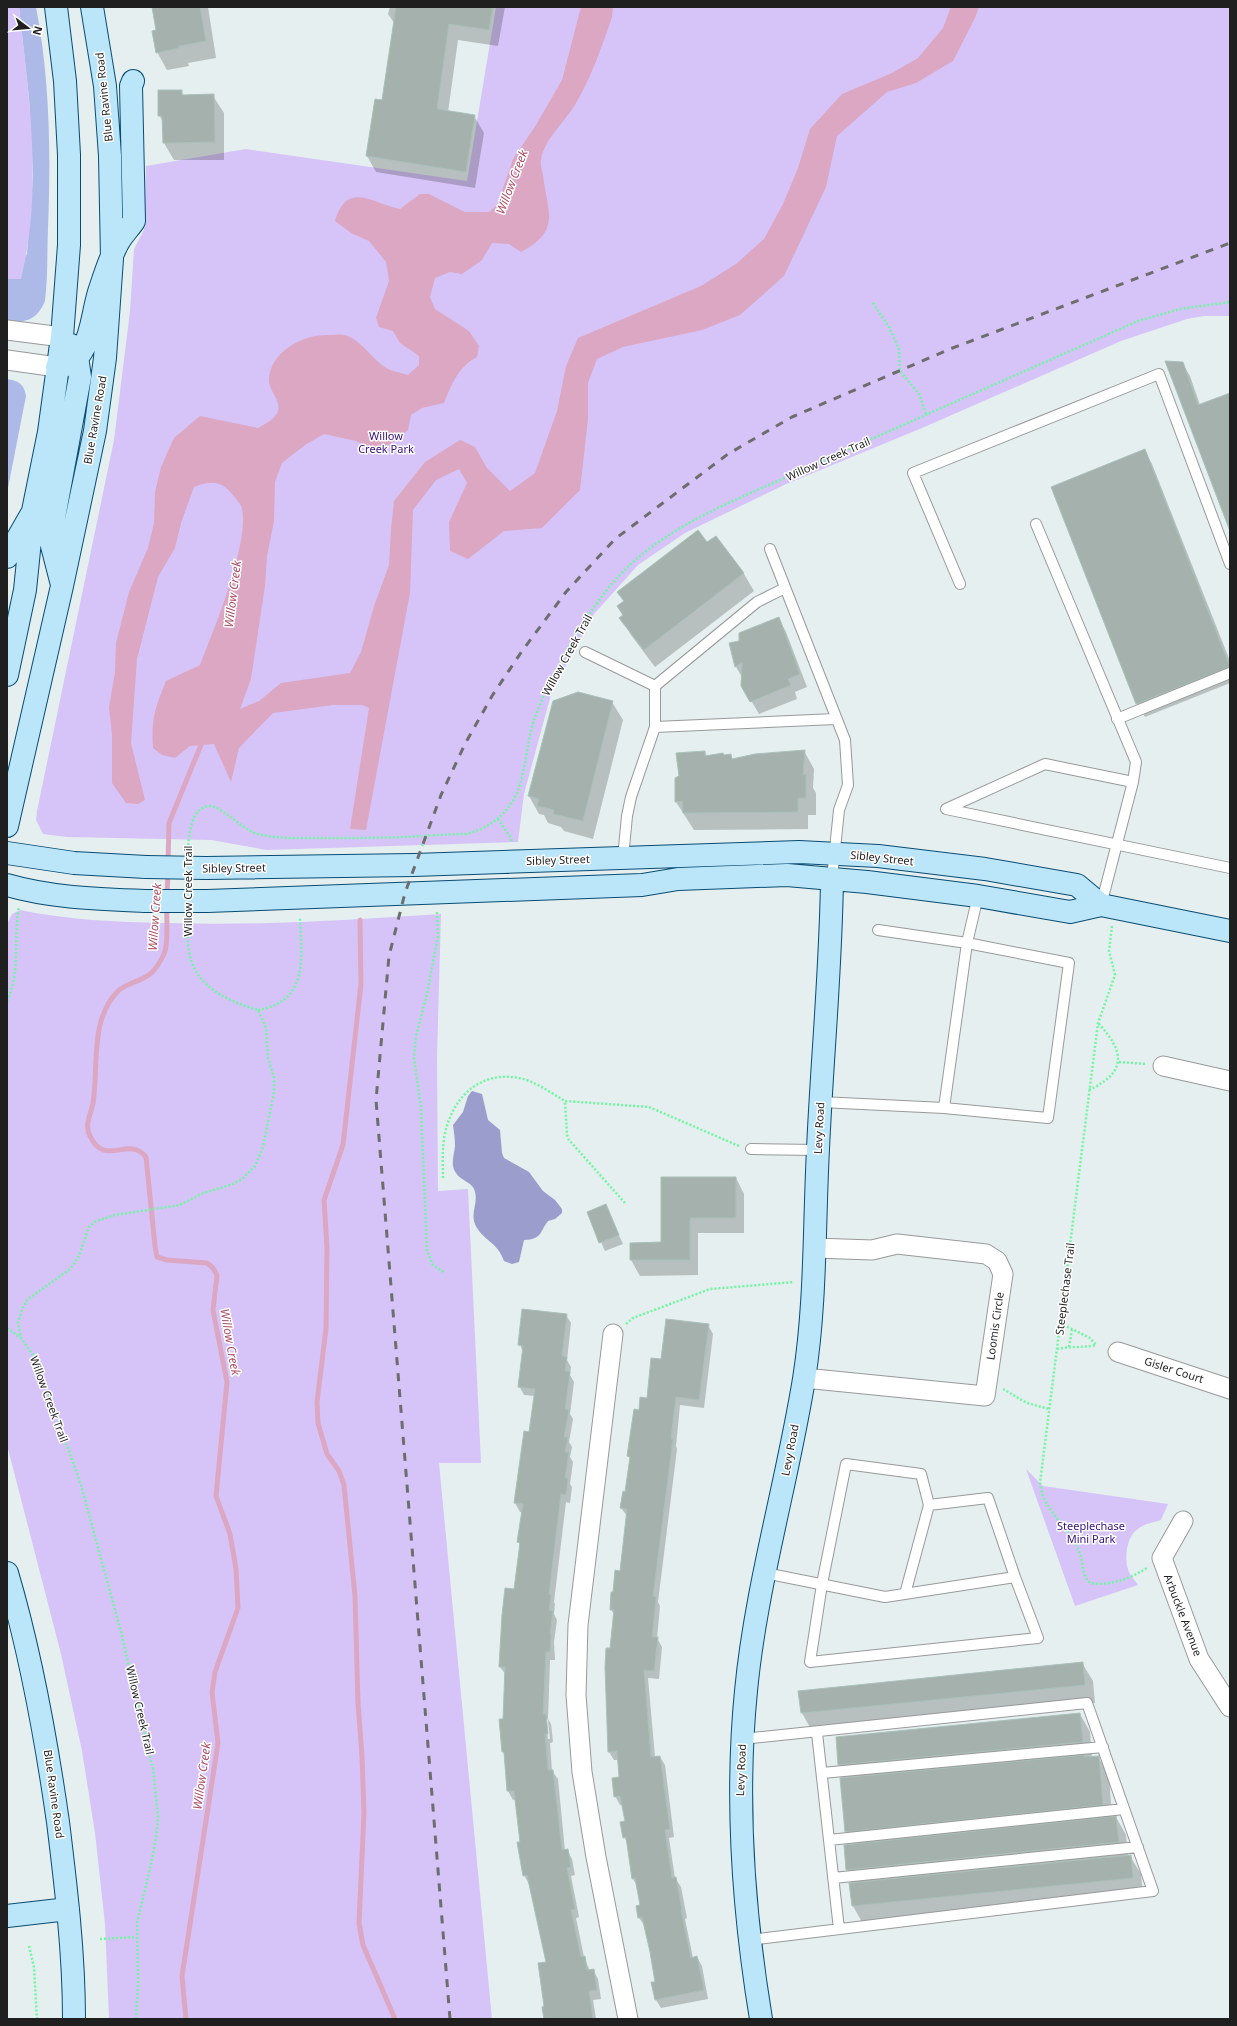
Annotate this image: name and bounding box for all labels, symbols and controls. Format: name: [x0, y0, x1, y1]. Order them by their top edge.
north arrow: [8, 8, 48, 48]
text: N: [30, 25, 47, 37]
street label: Blue Ravine Road: [91, 52, 116, 142]
water label: Willow Creek: [492, 146, 532, 216]
street label: Blue Ravine Road: [79, 374, 110, 465]
park label: Willow Creek Park: [358, 428, 414, 456]
street label: Willow Creek Trail: [783, 433, 872, 484]
water label: Willow Creek: [220, 558, 245, 628]
street label: Willow Creek Trail: [538, 611, 595, 698]
street label: Willow Creek Trail: [180, 846, 195, 936]
street label: Sibley Street: [850, 847, 915, 868]
street label: Sibley Street: [526, 851, 590, 868]
street label: Sibley Street: [202, 859, 266, 876]
water label: Willow Creek: [144, 882, 165, 951]
street label: Levy Road: [810, 1101, 827, 1154]
street label: Steeplechase Trail: [1051, 1242, 1078, 1336]
street label: Loomis Circle: [982, 1291, 1007, 1361]
water label: Willow Creek: [216, 1307, 245, 1378]
street label: Gisler Court: [1143, 1353, 1206, 1386]
street label: Willow Creek Trail: [27, 1354, 72, 1444]
street label: Levy Road: [777, 1423, 802, 1477]
park label: Steeplechase Mini Park: [1057, 1518, 1125, 1546]
street label: Arbuckle Avenue: [1161, 1572, 1206, 1658]
street label: Willow Creek Trail: [123, 1664, 158, 1756]
water label: Willow Creek: [188, 1740, 215, 1810]
street label: Levy Road: [732, 1744, 749, 1796]
street label: Blue Ravine Road: [41, 1749, 68, 1839]

